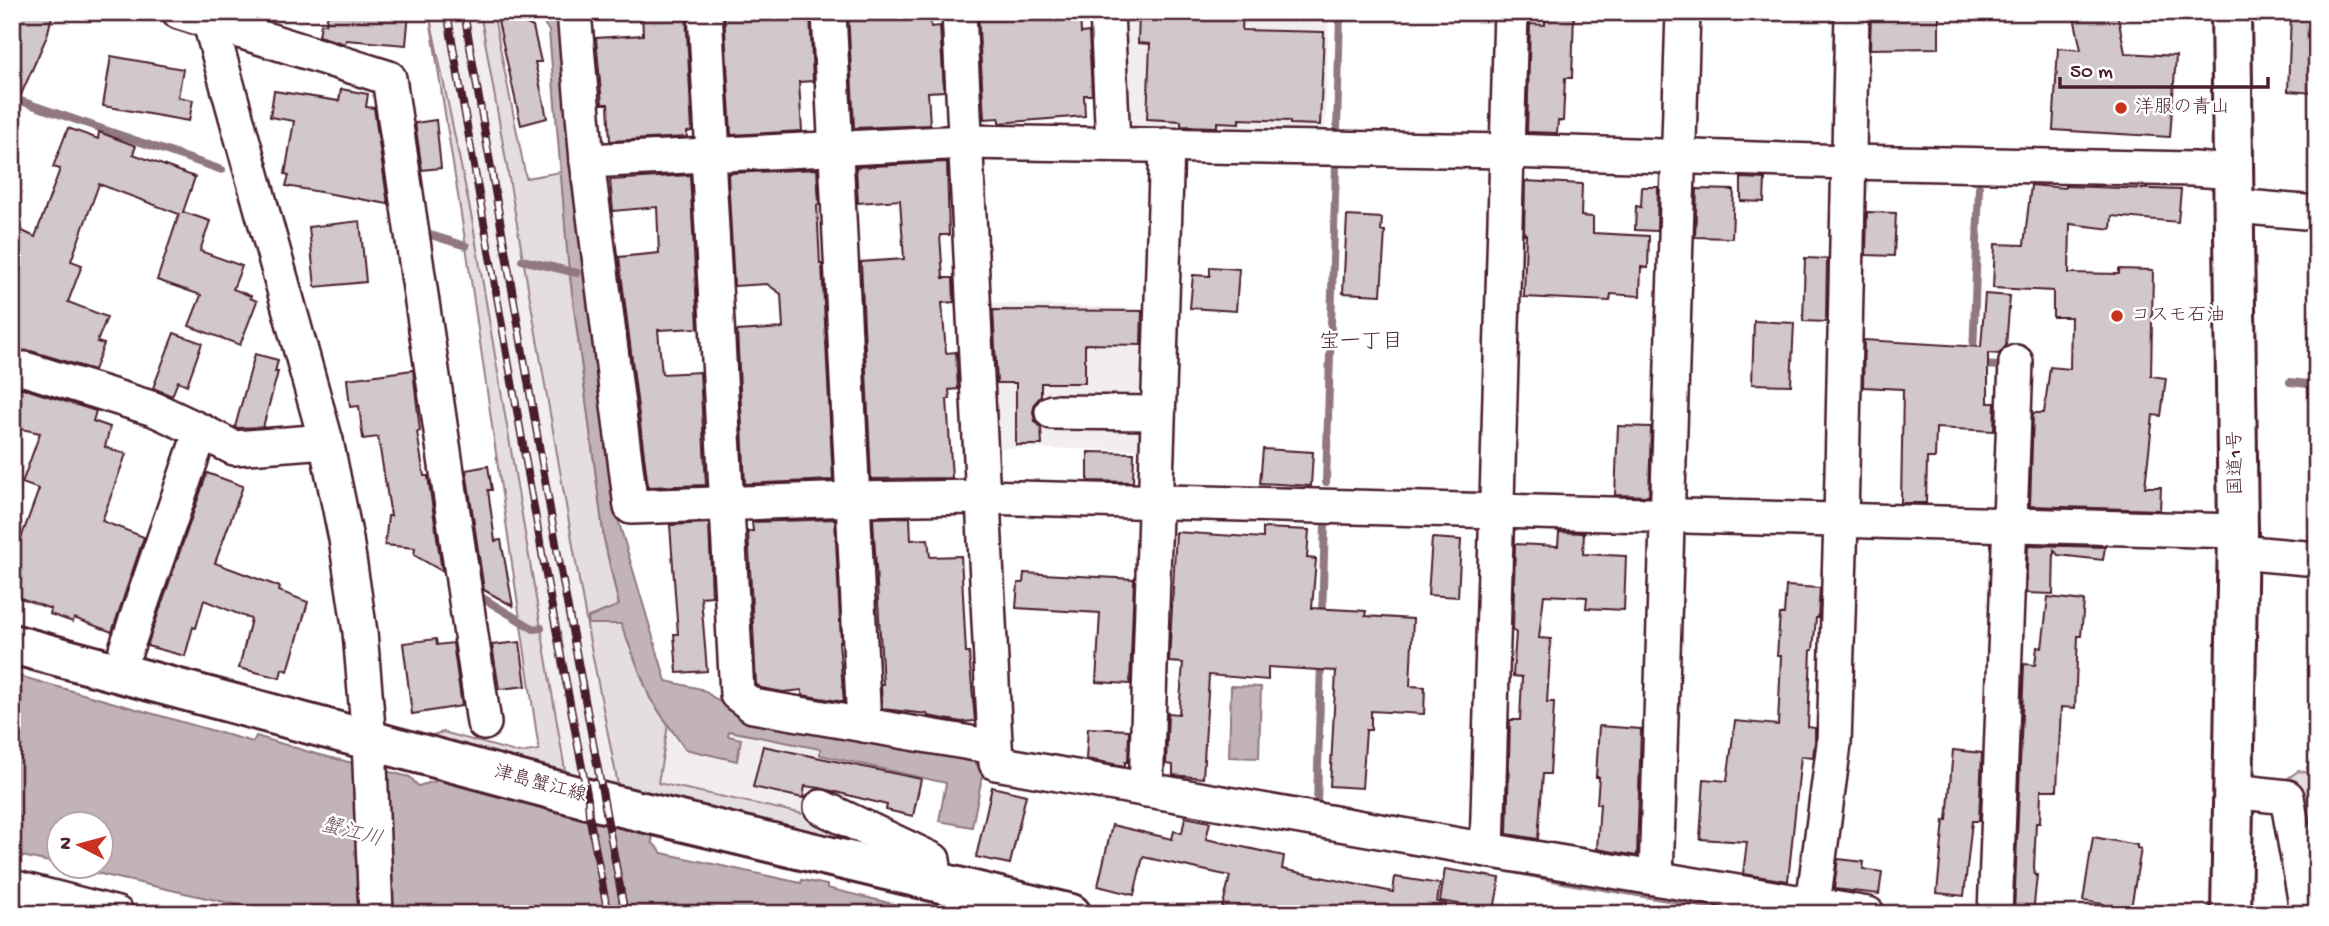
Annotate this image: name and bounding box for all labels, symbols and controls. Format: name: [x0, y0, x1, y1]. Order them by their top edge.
scale bar: [2060, 46, 2268, 90]
text: 50 m: [2070, 61, 2113, 86]
place label: 洋服の青山: [2135, 96, 2230, 120]
marker: 洋服の青山: [2113, 100, 2129, 116]
place label: コスモ石油: [2131, 305, 2225, 328]
marker: コスモ石油: [2109, 308, 2125, 324]
district label: 宝一丁目: [1319, 330, 1403, 356]
street label: 国道1号: [2224, 430, 2249, 496]
street label: 津島蟹江線: [491, 761, 589, 808]
north arrow: [46, 810, 116, 880]
water label: 蟹江川: [317, 813, 385, 854]
text: N: [54, 836, 79, 851]

